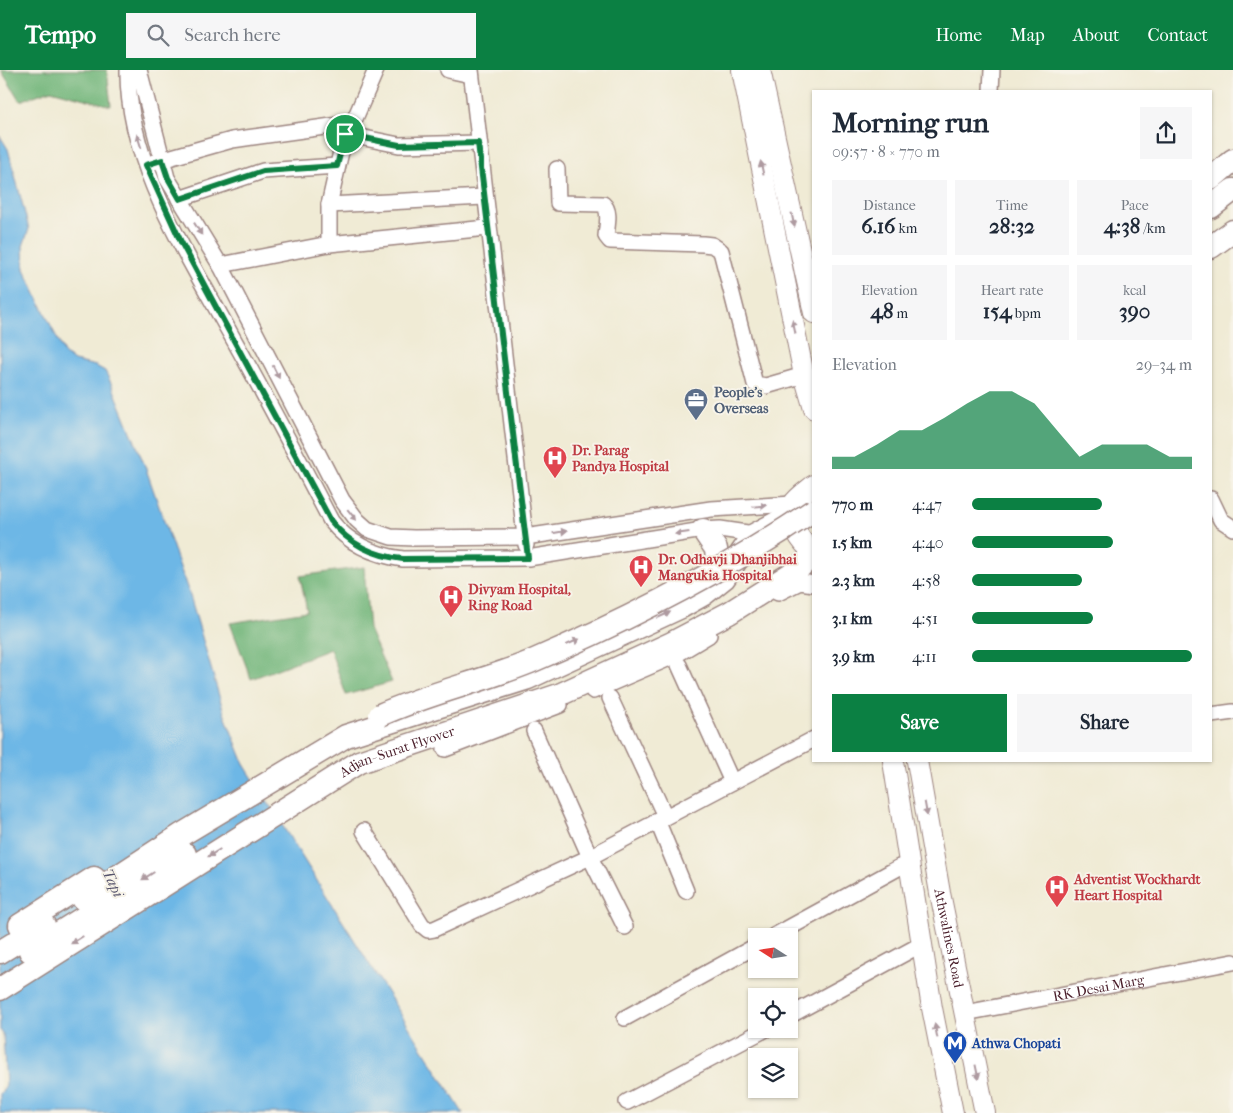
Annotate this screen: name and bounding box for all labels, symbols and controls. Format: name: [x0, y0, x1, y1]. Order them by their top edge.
search box: [126, 13, 476, 58]
text: Tempo: [25, 21, 96, 49]
icon: search: [144, 21, 172, 49]
text: Search here: [184, 24, 281, 46]
text: Home: [935, 25, 982, 46]
text: Map: [1010, 25, 1045, 46]
text: About: [1073, 25, 1119, 46]
text: Contact: [1147, 25, 1208, 46]
text: Morning run: [832, 106, 989, 139]
button: share: [1140, 107, 1192, 159]
pin: [324, 113, 366, 155]
icon: arrive: [331, 120, 359, 148]
one-way arrow: [134, 133, 142, 148]
text: 09:57 · 8 × 770 m: [832, 142, 940, 161]
one-way arrow: [757, 160, 765, 176]
text: Distance: [863, 197, 916, 214]
text: Time: [996, 197, 1028, 214]
text: Pace: [1121, 197, 1149, 214]
one-way arrow: [789, 213, 797, 228]
text: 6.16: [861, 214, 895, 238]
text: 28:32: [989, 214, 1035, 238]
text: 4:38: [1104, 214, 1140, 238]
text: km: [895, 220, 917, 237]
text: /km: [1140, 220, 1166, 237]
one-way arrow: [193, 222, 203, 236]
text: Elevation: [861, 282, 918, 299]
text: Heart rate: [981, 282, 1043, 299]
text: kcal: [1123, 282, 1146, 299]
text: 48: [871, 299, 893, 323]
text: 154: [983, 299, 1012, 323]
text: 390: [1119, 299, 1150, 323]
text: m: [893, 305, 908, 322]
text: bpm: [1012, 305, 1041, 322]
one-way arrow: [790, 320, 798, 335]
text: Elevation: [832, 355, 897, 374]
text: 29–34 m: [1136, 355, 1192, 374]
one-way arrow: [272, 364, 280, 379]
place label: People's Overseas: [714, 384, 769, 417]
office icon: People's Overseas: [683, 387, 709, 421]
place label: Dr. Parag Pandya Hospital: [572, 442, 669, 475]
hospital icon: Dr. Parag Pandya Hospital: [542, 445, 568, 479]
text: 770 m: [832, 495, 873, 514]
text: 4:47: [912, 495, 942, 514]
one-way arrow: [752, 502, 768, 510]
one-way arrow: [347, 508, 358, 521]
one-way arrow: [552, 527, 568, 535]
one-way arrow: [674, 529, 690, 537]
text: 1.5 km: [832, 533, 872, 552]
text: 4:40: [912, 533, 944, 552]
place label: Dr. Odhavji Dhanjibhai Mangukia Hospital: [657, 551, 798, 584]
hospital icon: Dr. Odhavji Dhanjibhai Mangukia Hospital: [628, 554, 654, 588]
text: 2.3 km: [832, 571, 875, 590]
text: 4:58: [912, 571, 940, 590]
place label: Divyam Hospital, Ring Road: [468, 581, 571, 614]
hospital icon: Divyam Hospital, Ring Road: [438, 584, 464, 618]
text: 3.1 km: [832, 609, 872, 628]
text: 4:51: [912, 609, 938, 628]
one-way arrow: [657, 611, 671, 619]
one-way arrow: [566, 638, 580, 646]
text: 3.9 km: [832, 647, 875, 666]
text: 4:11: [912, 647, 937, 666]
button: Save: [832, 694, 1007, 752]
button: Share: [1017, 694, 1192, 752]
street label: Adjan- Surat Flyover: [335, 723, 457, 782]
one-way arrow: [922, 802, 930, 818]
one-way arrow: [208, 849, 221, 858]
water label: Tapi: [99, 866, 128, 902]
place label: Adventist Wockhardt Heart Hospital: [1073, 871, 1202, 904]
one-way arrow: [142, 872, 155, 881]
hospital icon: Adventist Wockhardt Heart Hospital: [1044, 874, 1070, 908]
street label: Athwalines Road: [930, 886, 967, 990]
north arrow: [748, 928, 798, 978]
map controls: [748, 928, 798, 1098]
one-way arrow: [70, 936, 83, 945]
street label: RK Desai Marg: [1052, 971, 1146, 1005]
button: locate: [748, 988, 798, 1038]
one-way arrow: [932, 1022, 940, 1038]
metro station icon: Athwa Chopati: [942, 1030, 968, 1064]
place label: Athwa Chopati: [971, 1035, 1062, 1052]
button: layers: [748, 1048, 798, 1098]
one-way arrow: [973, 1064, 981, 1079]

